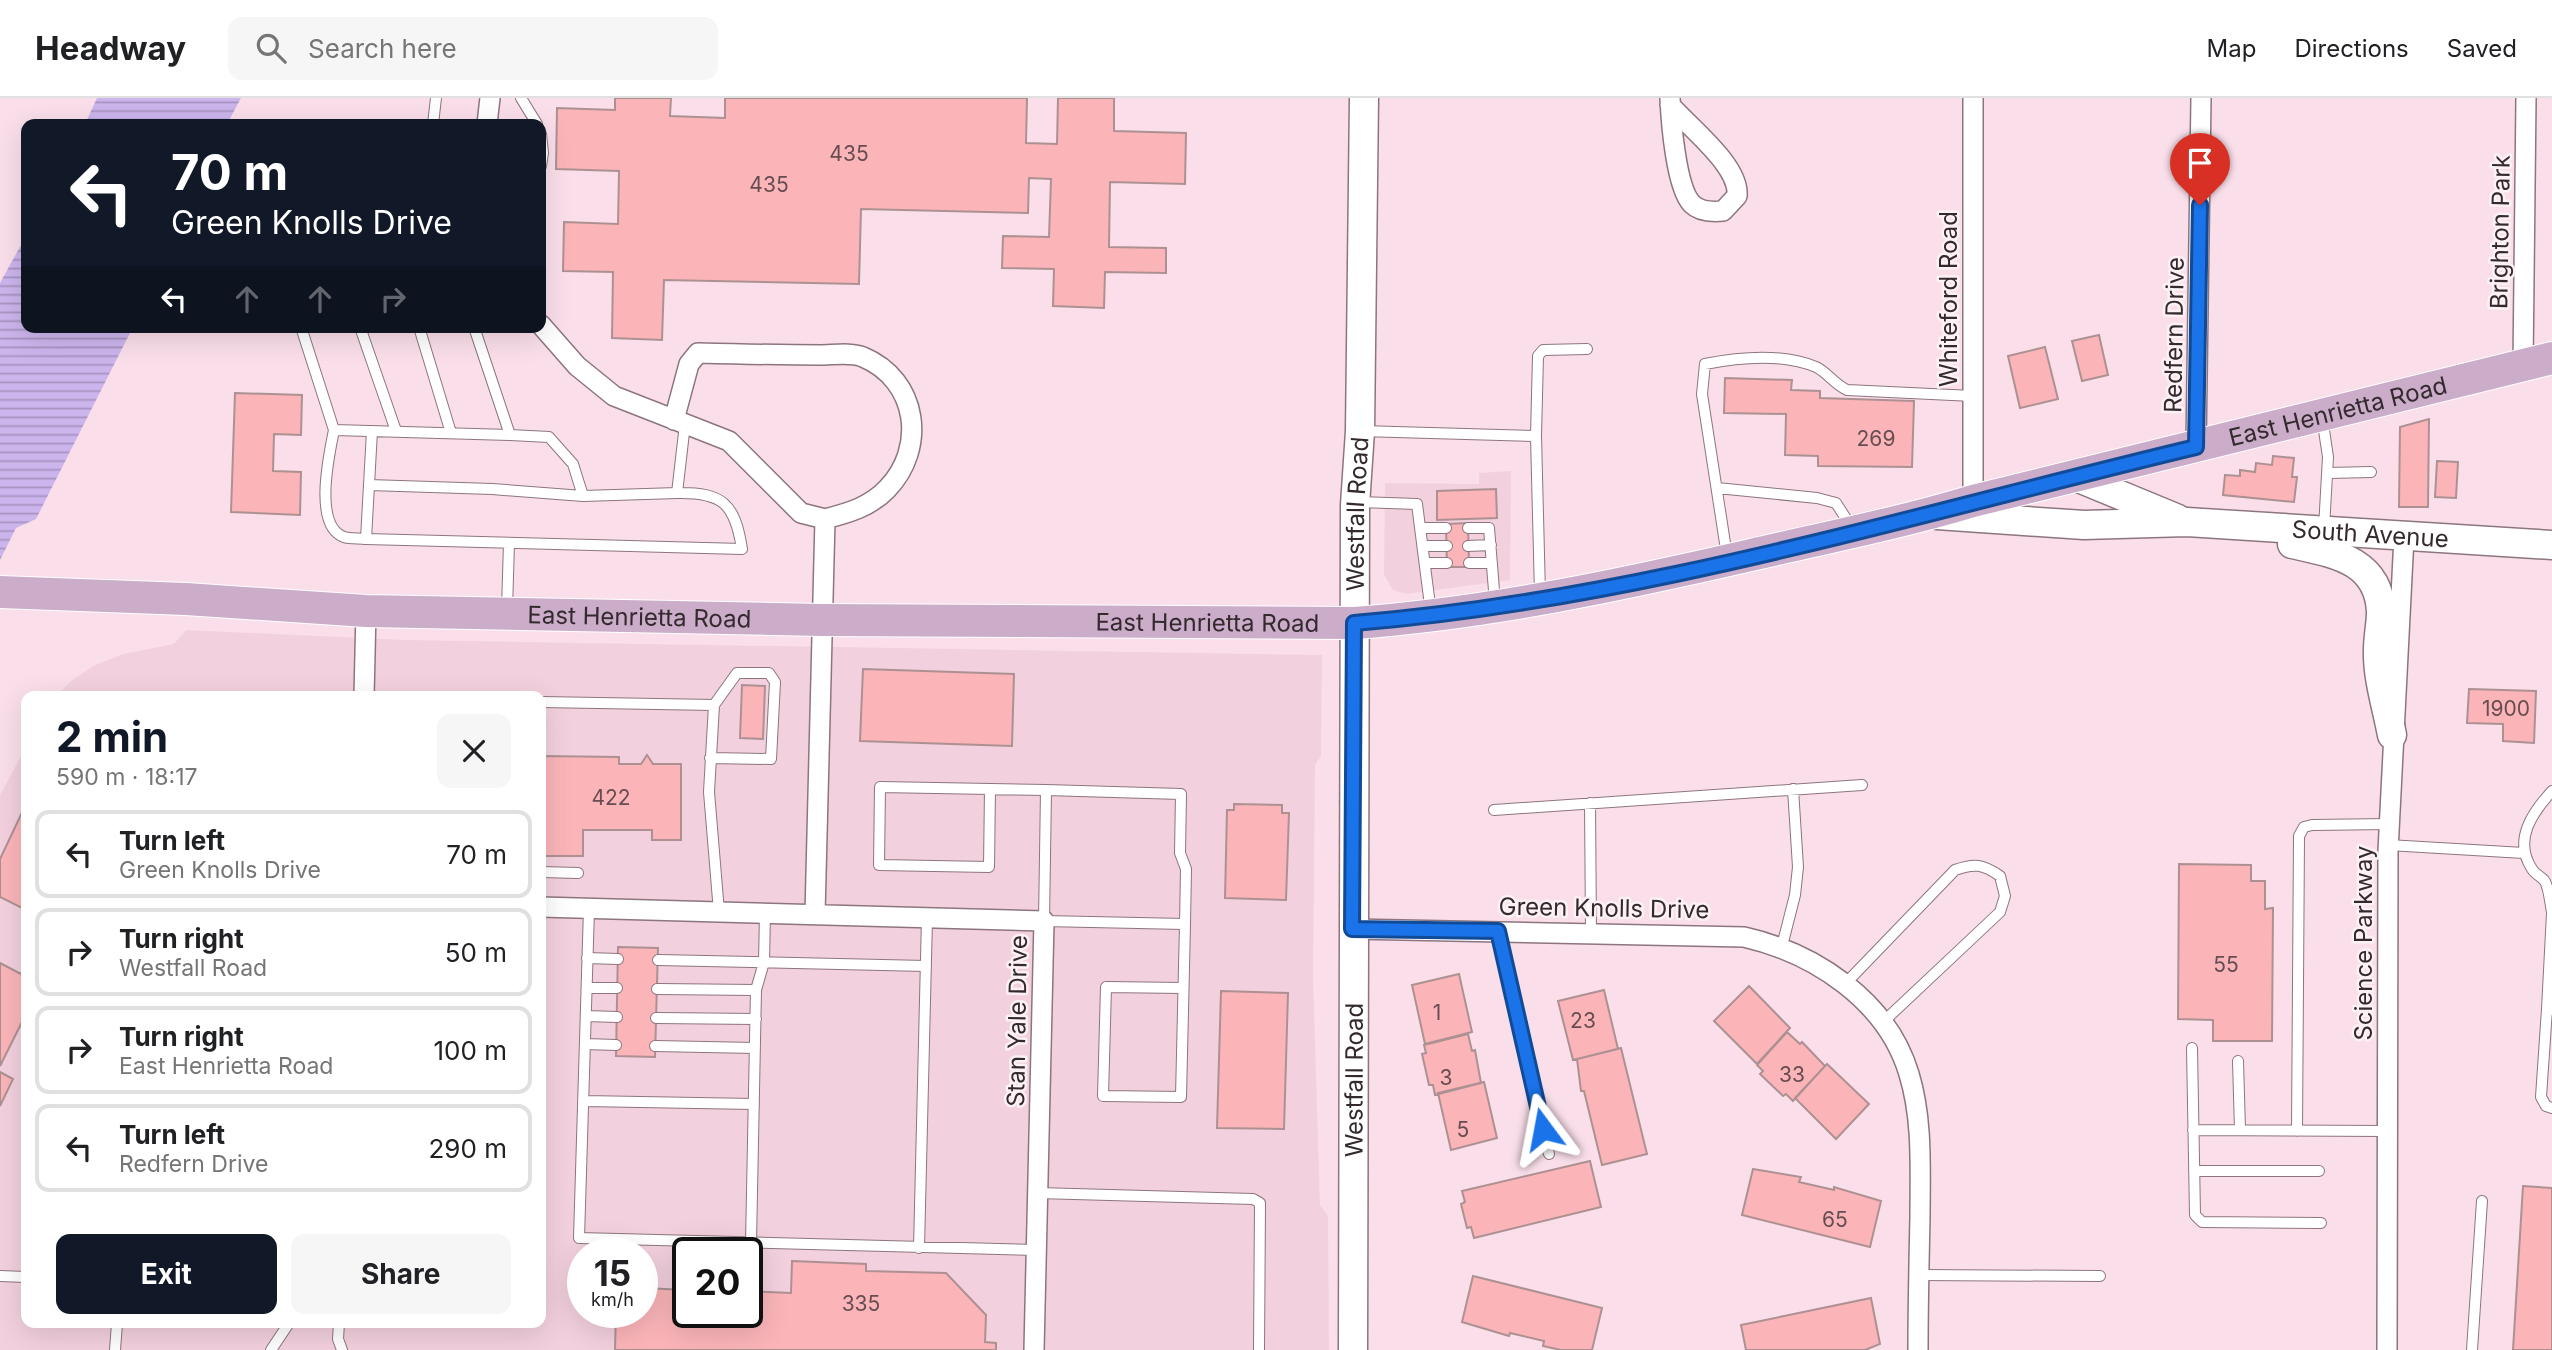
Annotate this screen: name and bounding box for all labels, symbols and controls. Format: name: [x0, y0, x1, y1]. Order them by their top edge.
search box: [228, 17, 718, 80]
text: Headway: [35, 28, 186, 68]
icon: search: [252, 29, 290, 67]
text: Search here: [308, 33, 457, 64]
text: Map: [2207, 34, 2256, 63]
text: Directions: [2294, 34, 2409, 63]
text: Saved: [2447, 34, 2517, 63]
pin: [2170, 133, 2230, 205]
house number: 435: [829, 141, 869, 166]
text: 70 m: [171, 143, 288, 202]
icon: arrive: [2181, 144, 2219, 182]
icon: left: [56, 147, 147, 238]
street label: Brighton Park: [2484, 155, 2516, 309]
house number: 435: [749, 172, 789, 197]
text: Green Knolls Drive: [171, 203, 452, 242]
street label: Whiteford Road: [1934, 211, 1963, 387]
street label: Redfern Drive: [2158, 257, 2190, 413]
icon: left: [155, 280, 193, 318]
icon: ahead: [228, 280, 266, 318]
icon: ahead: [301, 280, 339, 318]
icon: right: [374, 280, 412, 318]
street label: East Henrietta Road: [2226, 370, 2450, 452]
house number: 269: [1857, 426, 1895, 451]
street label: Westfall Road: [1340, 436, 1374, 591]
street label: South Avenue: [2291, 514, 2450, 553]
street label: East Henrietta Road: [527, 600, 752, 633]
street label: East Henrietta Road: [1095, 607, 1319, 637]
house number: 1900: [2482, 696, 2530, 721]
text: 2 min: [56, 711, 168, 762]
button: close: [437, 714, 511, 788]
text: 590 m · 18:17: [56, 763, 198, 791]
house number: 422: [591, 785, 631, 810]
text: Turn left: [119, 825, 225, 856]
icon: left: [60, 835, 98, 873]
text: 70 m: [446, 839, 507, 870]
street label: Science Parkway: [2349, 845, 2378, 1041]
text: Green Knolls Drive: [119, 856, 321, 884]
street label: Green Knolls Drive: [1498, 892, 1710, 924]
text: Turn right: [119, 923, 244, 954]
icon: right: [60, 933, 98, 971]
street label: Stan Yale Drive: [1001, 935, 1033, 1107]
text: 50 m: [445, 937, 507, 968]
house number: 55: [2213, 952, 2239, 977]
text: Westfall Road: [119, 954, 267, 982]
house number: 1: [1433, 1000, 1441, 1025]
street label: Westfall Road: [1339, 1003, 1368, 1157]
house number: 23: [1570, 1008, 1596, 1033]
text: Turn right: [119, 1021, 244, 1052]
icon: right: [60, 1031, 98, 1069]
text: 100 m: [434, 1035, 507, 1066]
text: East Henrietta Road: [119, 1052, 333, 1080]
house number: 33: [1779, 1062, 1805, 1087]
house number: 3: [1440, 1065, 1452, 1090]
position arrow: [1506, 1092, 1580, 1166]
house number: 5: [1457, 1117, 1469, 1142]
text: Turn left: [119, 1119, 225, 1150]
icon: left: [60, 1129, 98, 1167]
text: 290 m: [429, 1133, 507, 1164]
text: Redfern Drive: [119, 1150, 268, 1178]
house number: 65: [1822, 1207, 1848, 1232]
button: Exit: [56, 1234, 277, 1314]
button: Share: [291, 1234, 511, 1314]
speed limit sign: 20: [672, 1237, 763, 1328]
text: 15: [594, 1252, 631, 1294]
text: km/h: [591, 1289, 634, 1310]
house number: 335: [842, 1291, 880, 1316]

